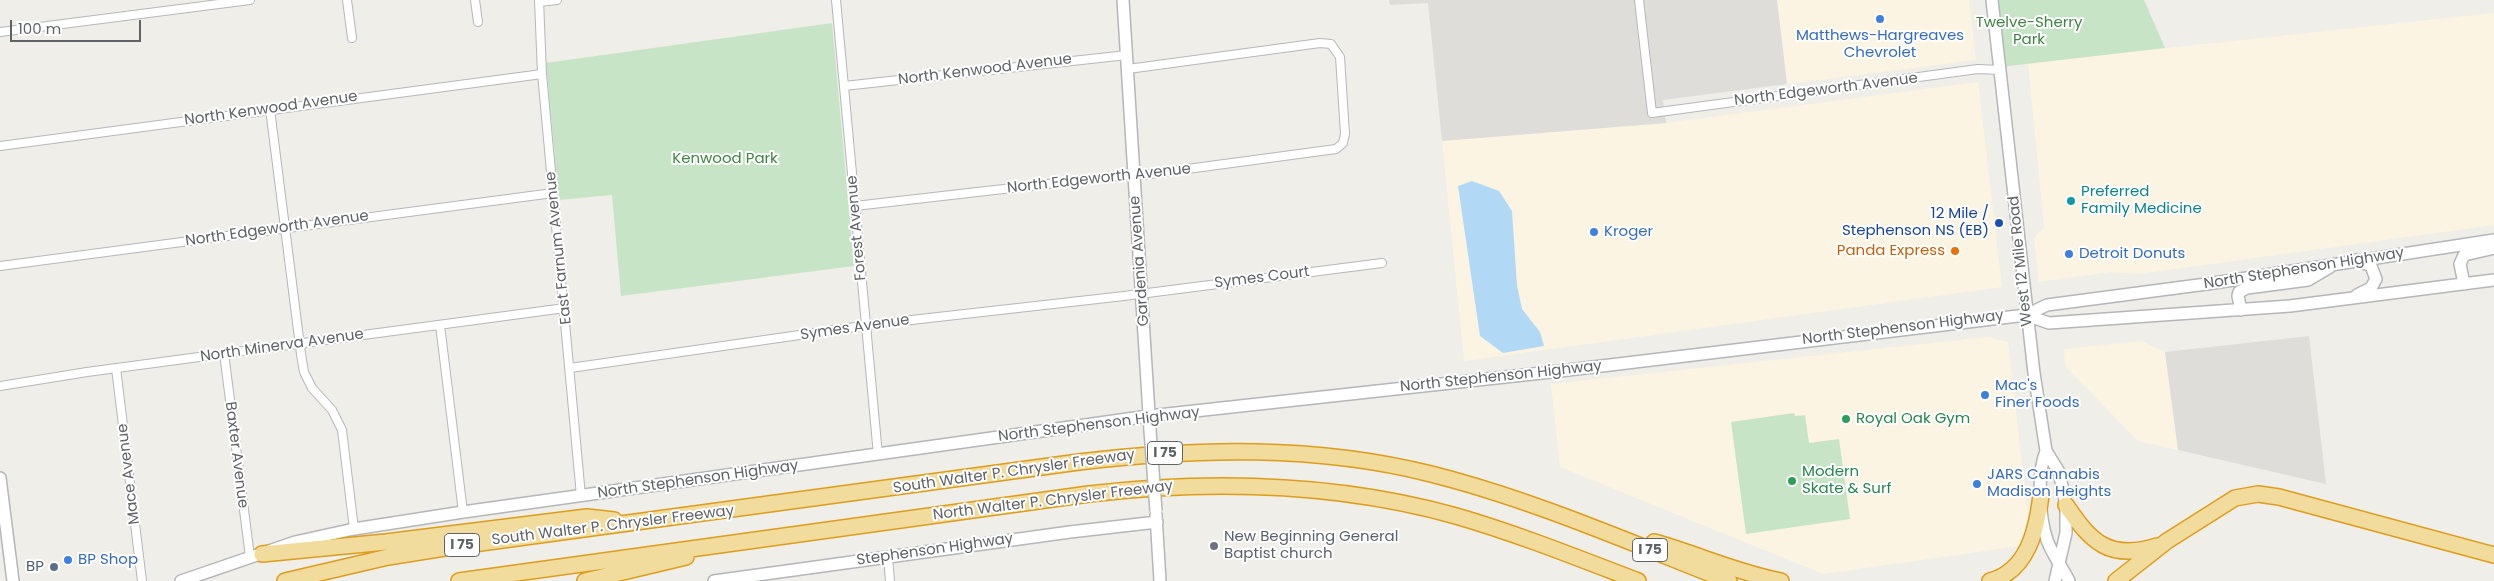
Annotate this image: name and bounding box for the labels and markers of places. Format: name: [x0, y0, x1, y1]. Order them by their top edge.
marker: Matthews-Hargreaves Chevrolet: [1874, 13, 1886, 25]
place label: Matthews-Hargreaves Chevrolet: [1796, 27, 1964, 62]
place label: Preferred Family Medicine: [2081, 183, 2202, 218]
marker: Preferred Family Medicine: [2065, 195, 2077, 207]
place label: 12 Mile / Stephenson NS (EB): [1842, 205, 1989, 240]
marker: 12 Mile / Stephenson NS (EB): [1993, 217, 2005, 229]
place label: Kroger: [1604, 223, 1653, 241]
marker: Kroger: [1588, 226, 1600, 238]
place label: Panda Express: [1837, 242, 1945, 260]
marker: Panda Express: [1949, 245, 1961, 257]
place label: Detroit Donuts: [2079, 245, 2185, 263]
marker: Detroit Donuts: [2063, 248, 2075, 260]
place label: Mac's Finer Foods: [1995, 377, 2079, 412]
marker: Mac's Finer Foods: [1979, 389, 1991, 401]
place label: Royal Oak Gym: [1856, 410, 1970, 428]
marker: Royal Oak Gym: [1840, 413, 1852, 425]
place label: Modern Skate & Surf: [1802, 463, 1891, 498]
place label: JARS Cannabis Madison Heights: [1987, 466, 2111, 501]
marker: Modern Skate & Surf: [1786, 475, 1798, 487]
marker: JARS Cannabis Madison Heights: [1971, 478, 1983, 490]
place label: New Beginning General Baptist church: [1224, 528, 1398, 563]
marker: New Beginning General Baptist church: [1208, 540, 1220, 552]
place label: BP Shop: [78, 551, 138, 569]
marker: BP Shop: [62, 554, 74, 566]
place label: BP: [26, 558, 44, 576]
marker: BP: [48, 561, 60, 573]

